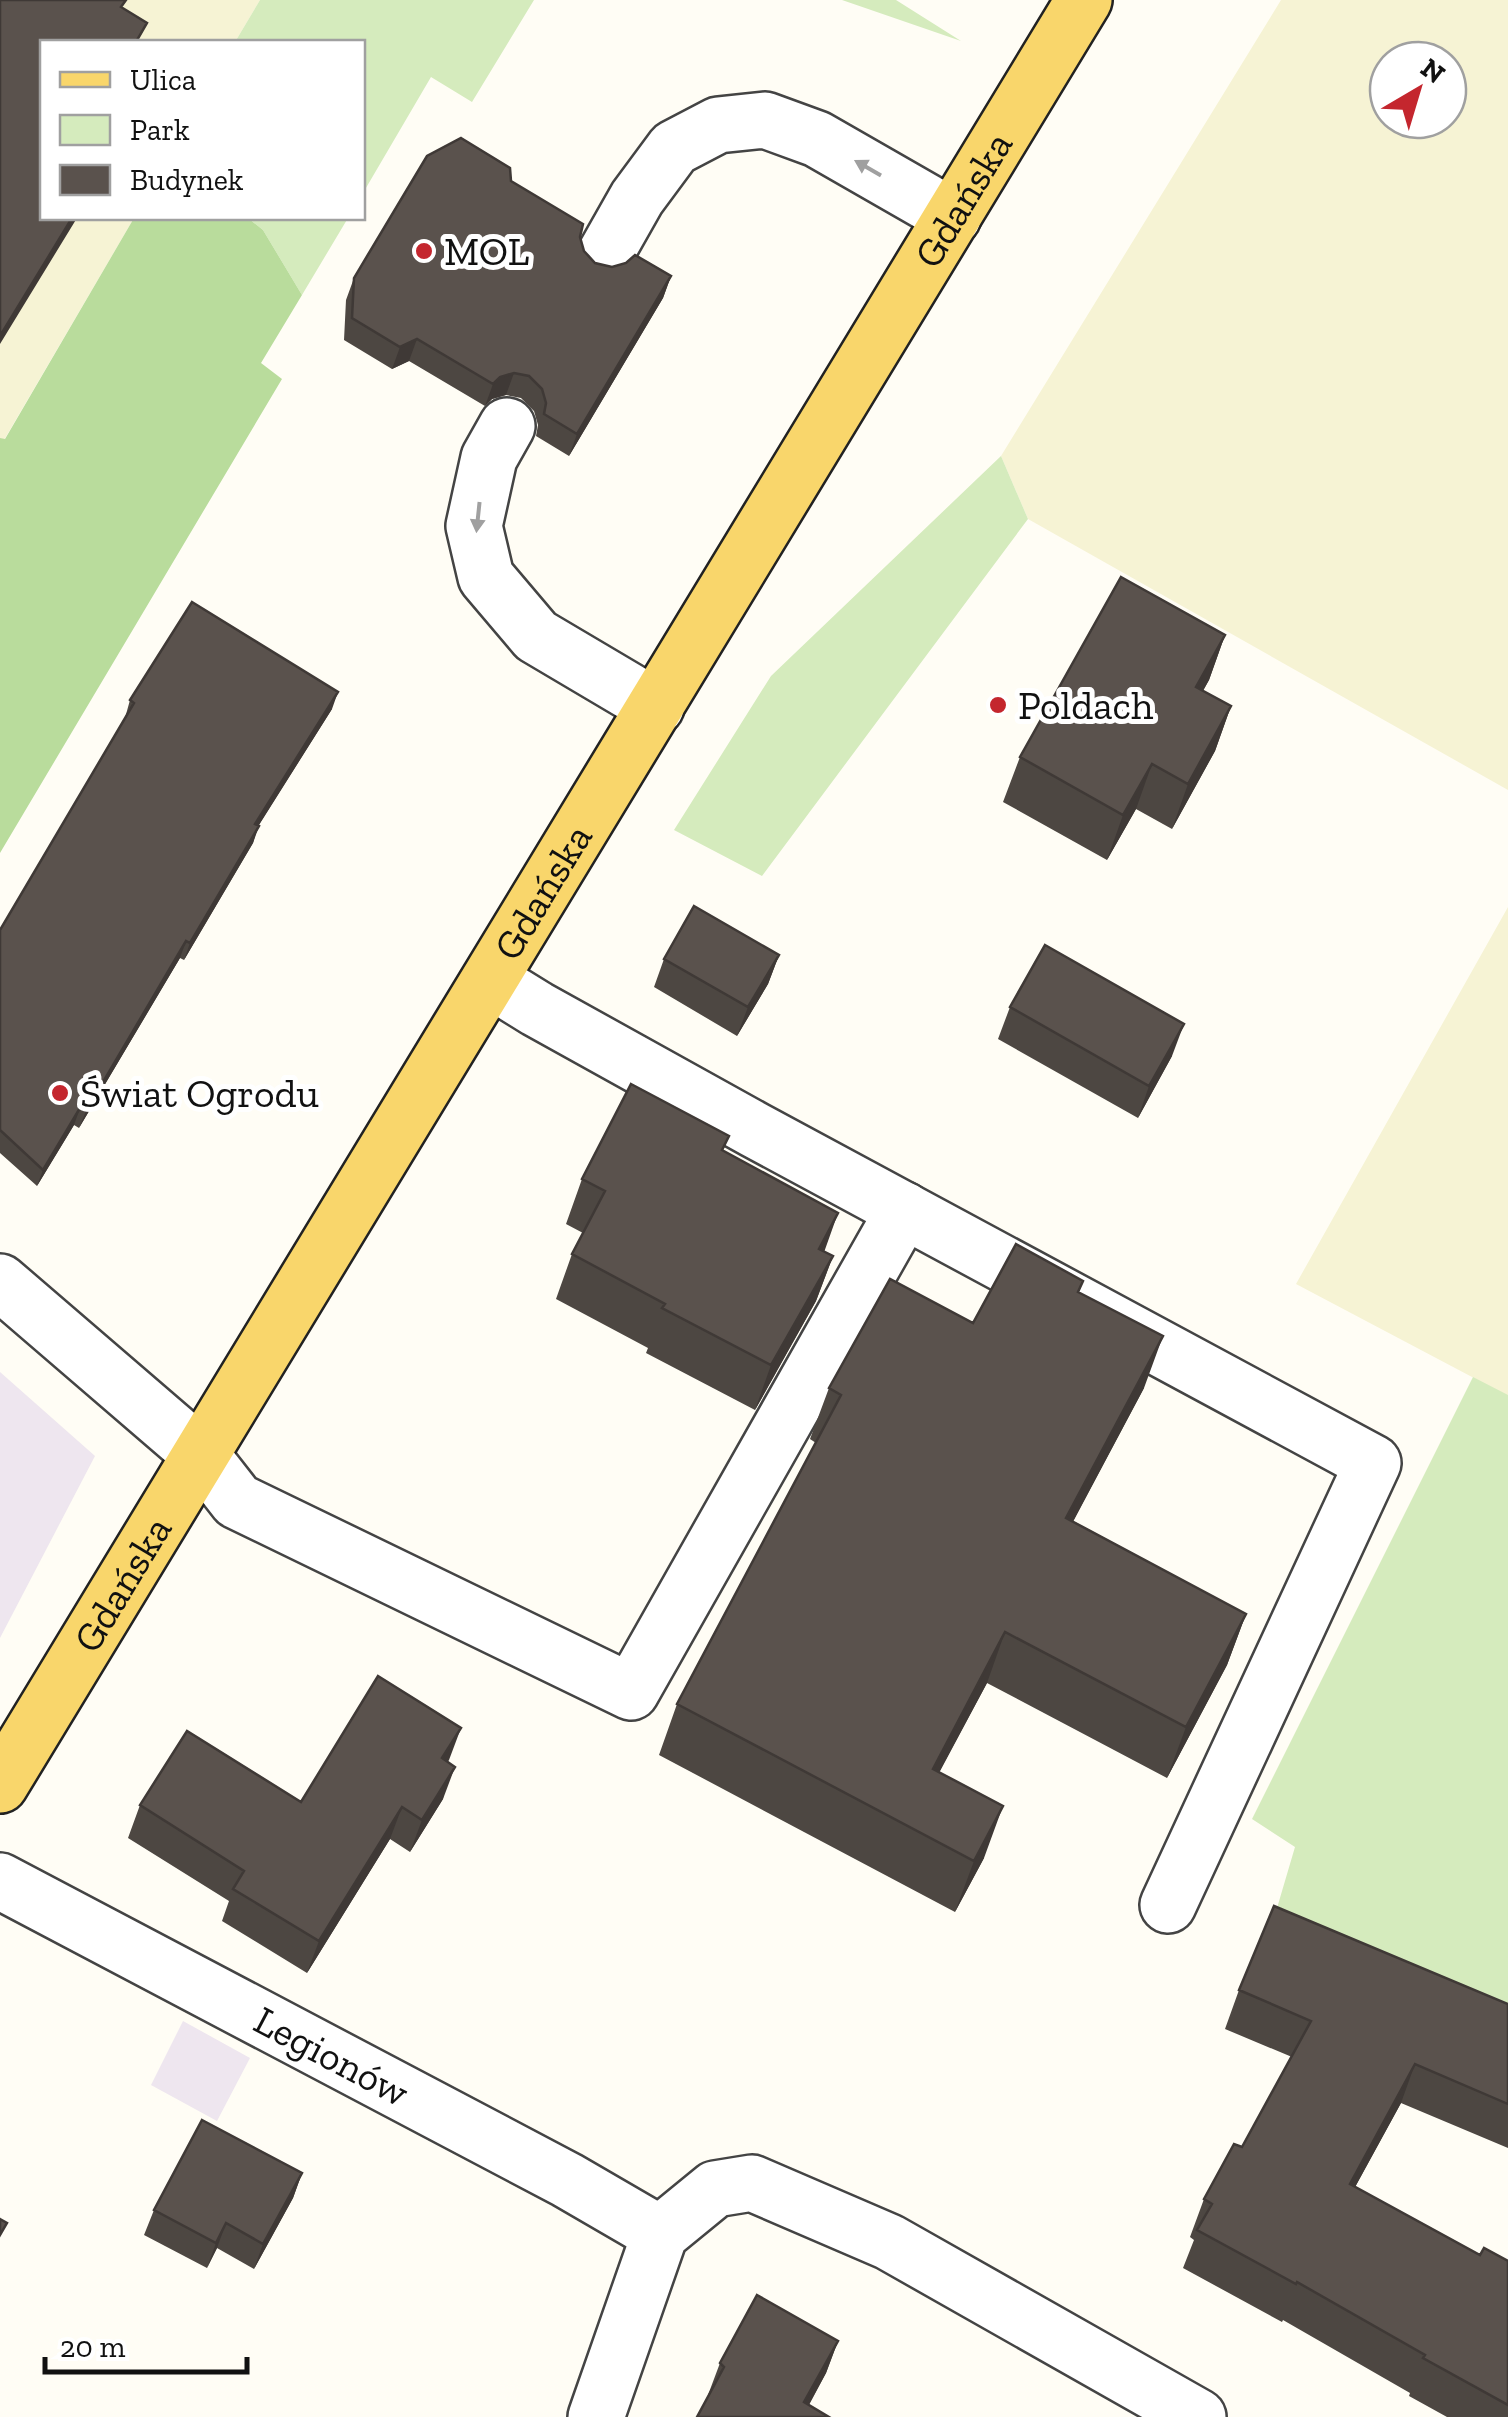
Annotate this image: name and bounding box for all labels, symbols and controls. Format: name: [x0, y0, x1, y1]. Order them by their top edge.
legend: [40, 40, 365, 220]
north arrow: [1368, 40, 1468, 140]
text: N: [1415, 51, 1452, 90]
text: Ulica: [130, 62, 196, 98]
text: Park: [130, 112, 190, 148]
street label: Gdańska: [904, 123, 1022, 276]
one-way arrow: [854, 160, 882, 178]
text: Budynek: [130, 162, 244, 198]
place label: MOL: [444, 227, 529, 275]
marker: MOL: [413, 240, 435, 262]
one-way arrow: [470, 502, 486, 533]
place label: Poldach: [1018, 681, 1154, 729]
marker: Poldach: [987, 694, 1009, 716]
street label: Gdańska: [483, 815, 602, 968]
place label: Świat Ogrodu: [80, 1069, 319, 1117]
marker: Świat Ogrodu: [49, 1082, 71, 1104]
street label: Gdańska: [63, 1508, 181, 1660]
street label: Legionów: [246, 1996, 418, 2116]
scale bar: [45, 2312, 248, 2374]
text: 20 m: [60, 2329, 126, 2365]

